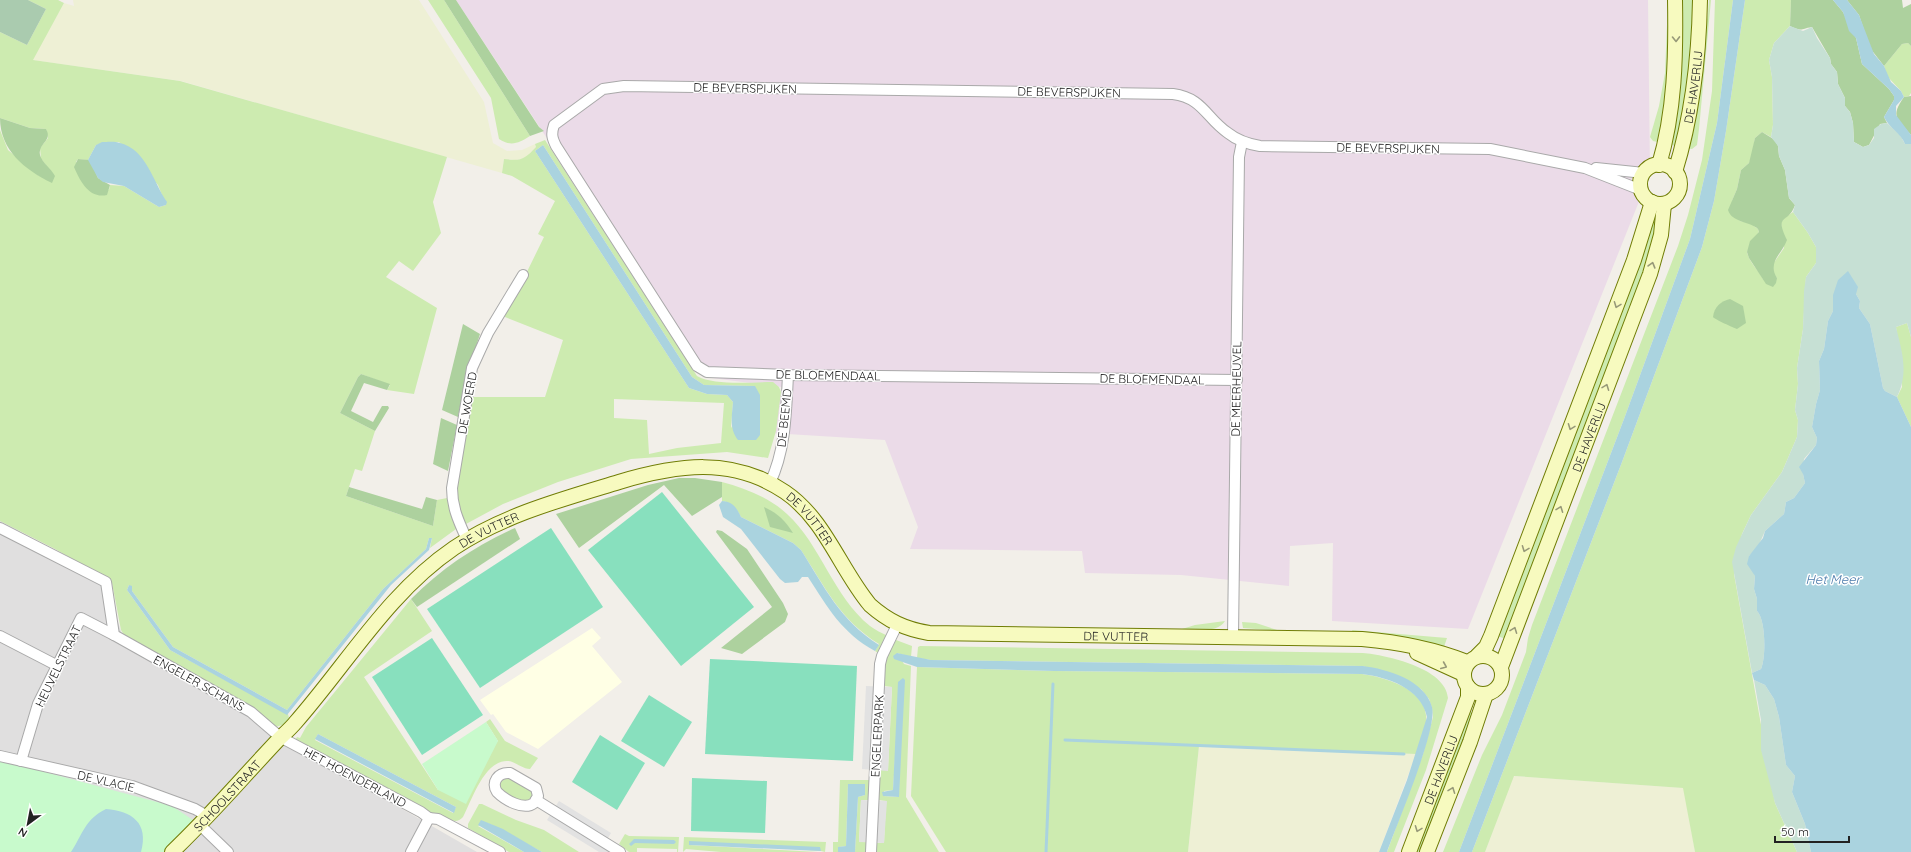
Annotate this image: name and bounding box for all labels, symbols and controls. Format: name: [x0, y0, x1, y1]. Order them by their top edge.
one-way arrow: [1672, 36, 1680, 42]
street label: DE HAVERLIJ: [1680, 50, 1705, 125]
street label: DE BEVERSPIJKEN: [693, 80, 797, 96]
street label: DE BEVERSPIJKEN: [1017, 84, 1121, 100]
street label: DE BEVERSPIJKEN: [1336, 140, 1440, 156]
one-way arrow: [1647, 262, 1656, 269]
one-way arrow: [1613, 302, 1621, 309]
street label: DE MEERHEUVEL: [1228, 341, 1244, 437]
street label: DE BLOEMENDAAL: [775, 367, 881, 383]
street label: DE WOERD: [454, 370, 480, 435]
street label: DE BLOEMENDAAL: [1099, 371, 1205, 387]
one-way arrow: [1602, 384, 1610, 391]
street label: DE BEEMD: [773, 388, 795, 448]
street label: DE HAVERLIJ: [1568, 400, 1608, 474]
one-way arrow: [1567, 423, 1575, 430]
street label: DE VUTTER: [784, 488, 837, 547]
one-way arrow: [1556, 505, 1564, 512]
street label: DE VUTTER: [456, 508, 521, 551]
one-way arrow: [1521, 545, 1529, 552]
water label: Het Meer: [1805, 571, 1863, 587]
street label: HEUVELSTRAAT: [32, 623, 84, 709]
one-way arrow: [1509, 627, 1517, 634]
street label: DE VUTTER: [1083, 628, 1148, 644]
street label: ENGELER SCHANS: [151, 652, 247, 714]
one-way arrow: [1440, 661, 1448, 669]
street label: ENGELERPARK: [867, 694, 887, 778]
street label: DE HAVERLIJ: [1420, 733, 1460, 807]
street label: HET HOENDERLAND: [301, 744, 409, 811]
street label: SCHOOLSTRAAT: [190, 756, 264, 834]
street label: DE VLACIE: [76, 767, 136, 795]
one-way arrow: [1447, 786, 1455, 793]
north arrow: [8, 804, 48, 844]
scale bar: [1775, 818, 1849, 844]
text: N: [16, 824, 30, 841]
text: 50 m: [1781, 824, 1809, 839]
one-way arrow: [1414, 825, 1422, 832]

